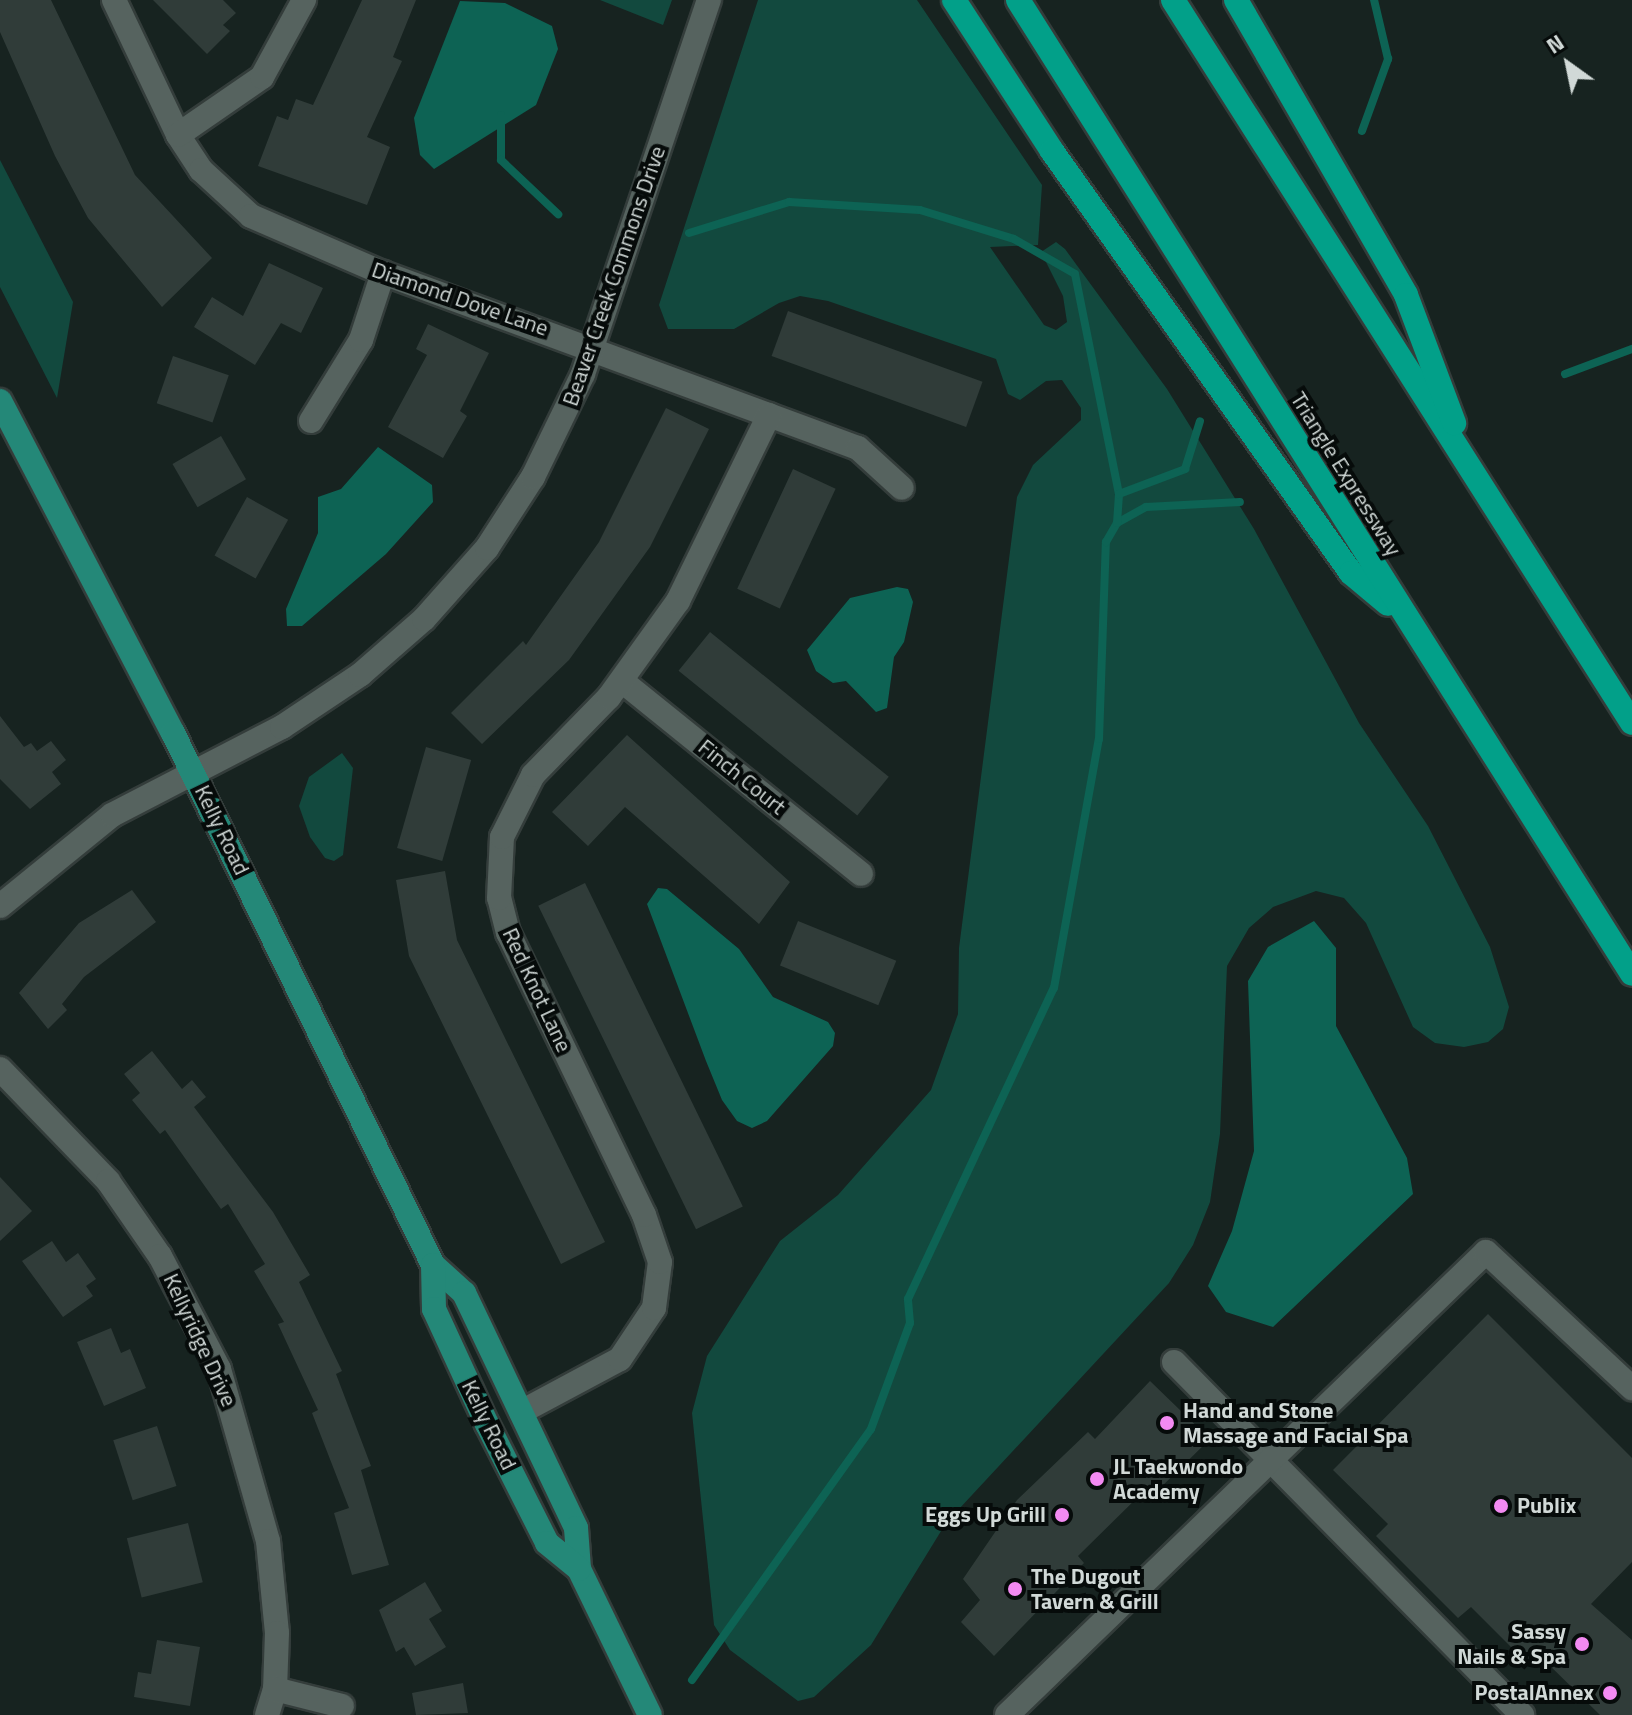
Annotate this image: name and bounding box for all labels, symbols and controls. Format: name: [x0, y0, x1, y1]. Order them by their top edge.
north arrow: [1528, 24, 1608, 104]
text: N: [1539, 25, 1571, 62]
street label: Beaver Creek Commons Drive: [557, 143, 671, 409]
street label: Diamond Dove Lane: [368, 256, 552, 342]
street label: Triangle Expressway: [1285, 387, 1407, 561]
street label: Finch Court: [693, 734, 791, 820]
street label: Kelly Road: [189, 781, 255, 879]
street label: Red Knot Lane: [497, 924, 577, 1056]
street label: Kellyridge Drive: [158, 1269, 242, 1411]
street label: Kelly Road: [456, 1376, 522, 1474]
place label: Hand and Stone Massage and Facial Spa: [1183, 1397, 1408, 1448]
marker: Hand and Stone Massage and Facial Spa: [1158, 1414, 1176, 1432]
place label: JL Taekwondo Academy: [1113, 1453, 1243, 1504]
marker: JL Taekwondo Academy: [1088, 1470, 1106, 1488]
place label: Publix: [1517, 1493, 1576, 1519]
marker: Publix: [1492, 1497, 1510, 1515]
place label: Eggs Up Grill: [925, 1502, 1046, 1528]
marker: Eggs Up Grill: [1053, 1506, 1071, 1524]
place label: The Dugout Tavern & Grill: [1031, 1563, 1159, 1614]
marker: The Dugout Tavern & Grill: [1006, 1580, 1024, 1598]
place label: Sassy Nails & Spa: [1457, 1618, 1566, 1670]
marker: Sassy Nails & Spa: [1573, 1635, 1591, 1653]
place label: PostalAnnex: [1475, 1680, 1594, 1706]
marker: PostalAnnex: [1601, 1684, 1619, 1702]

